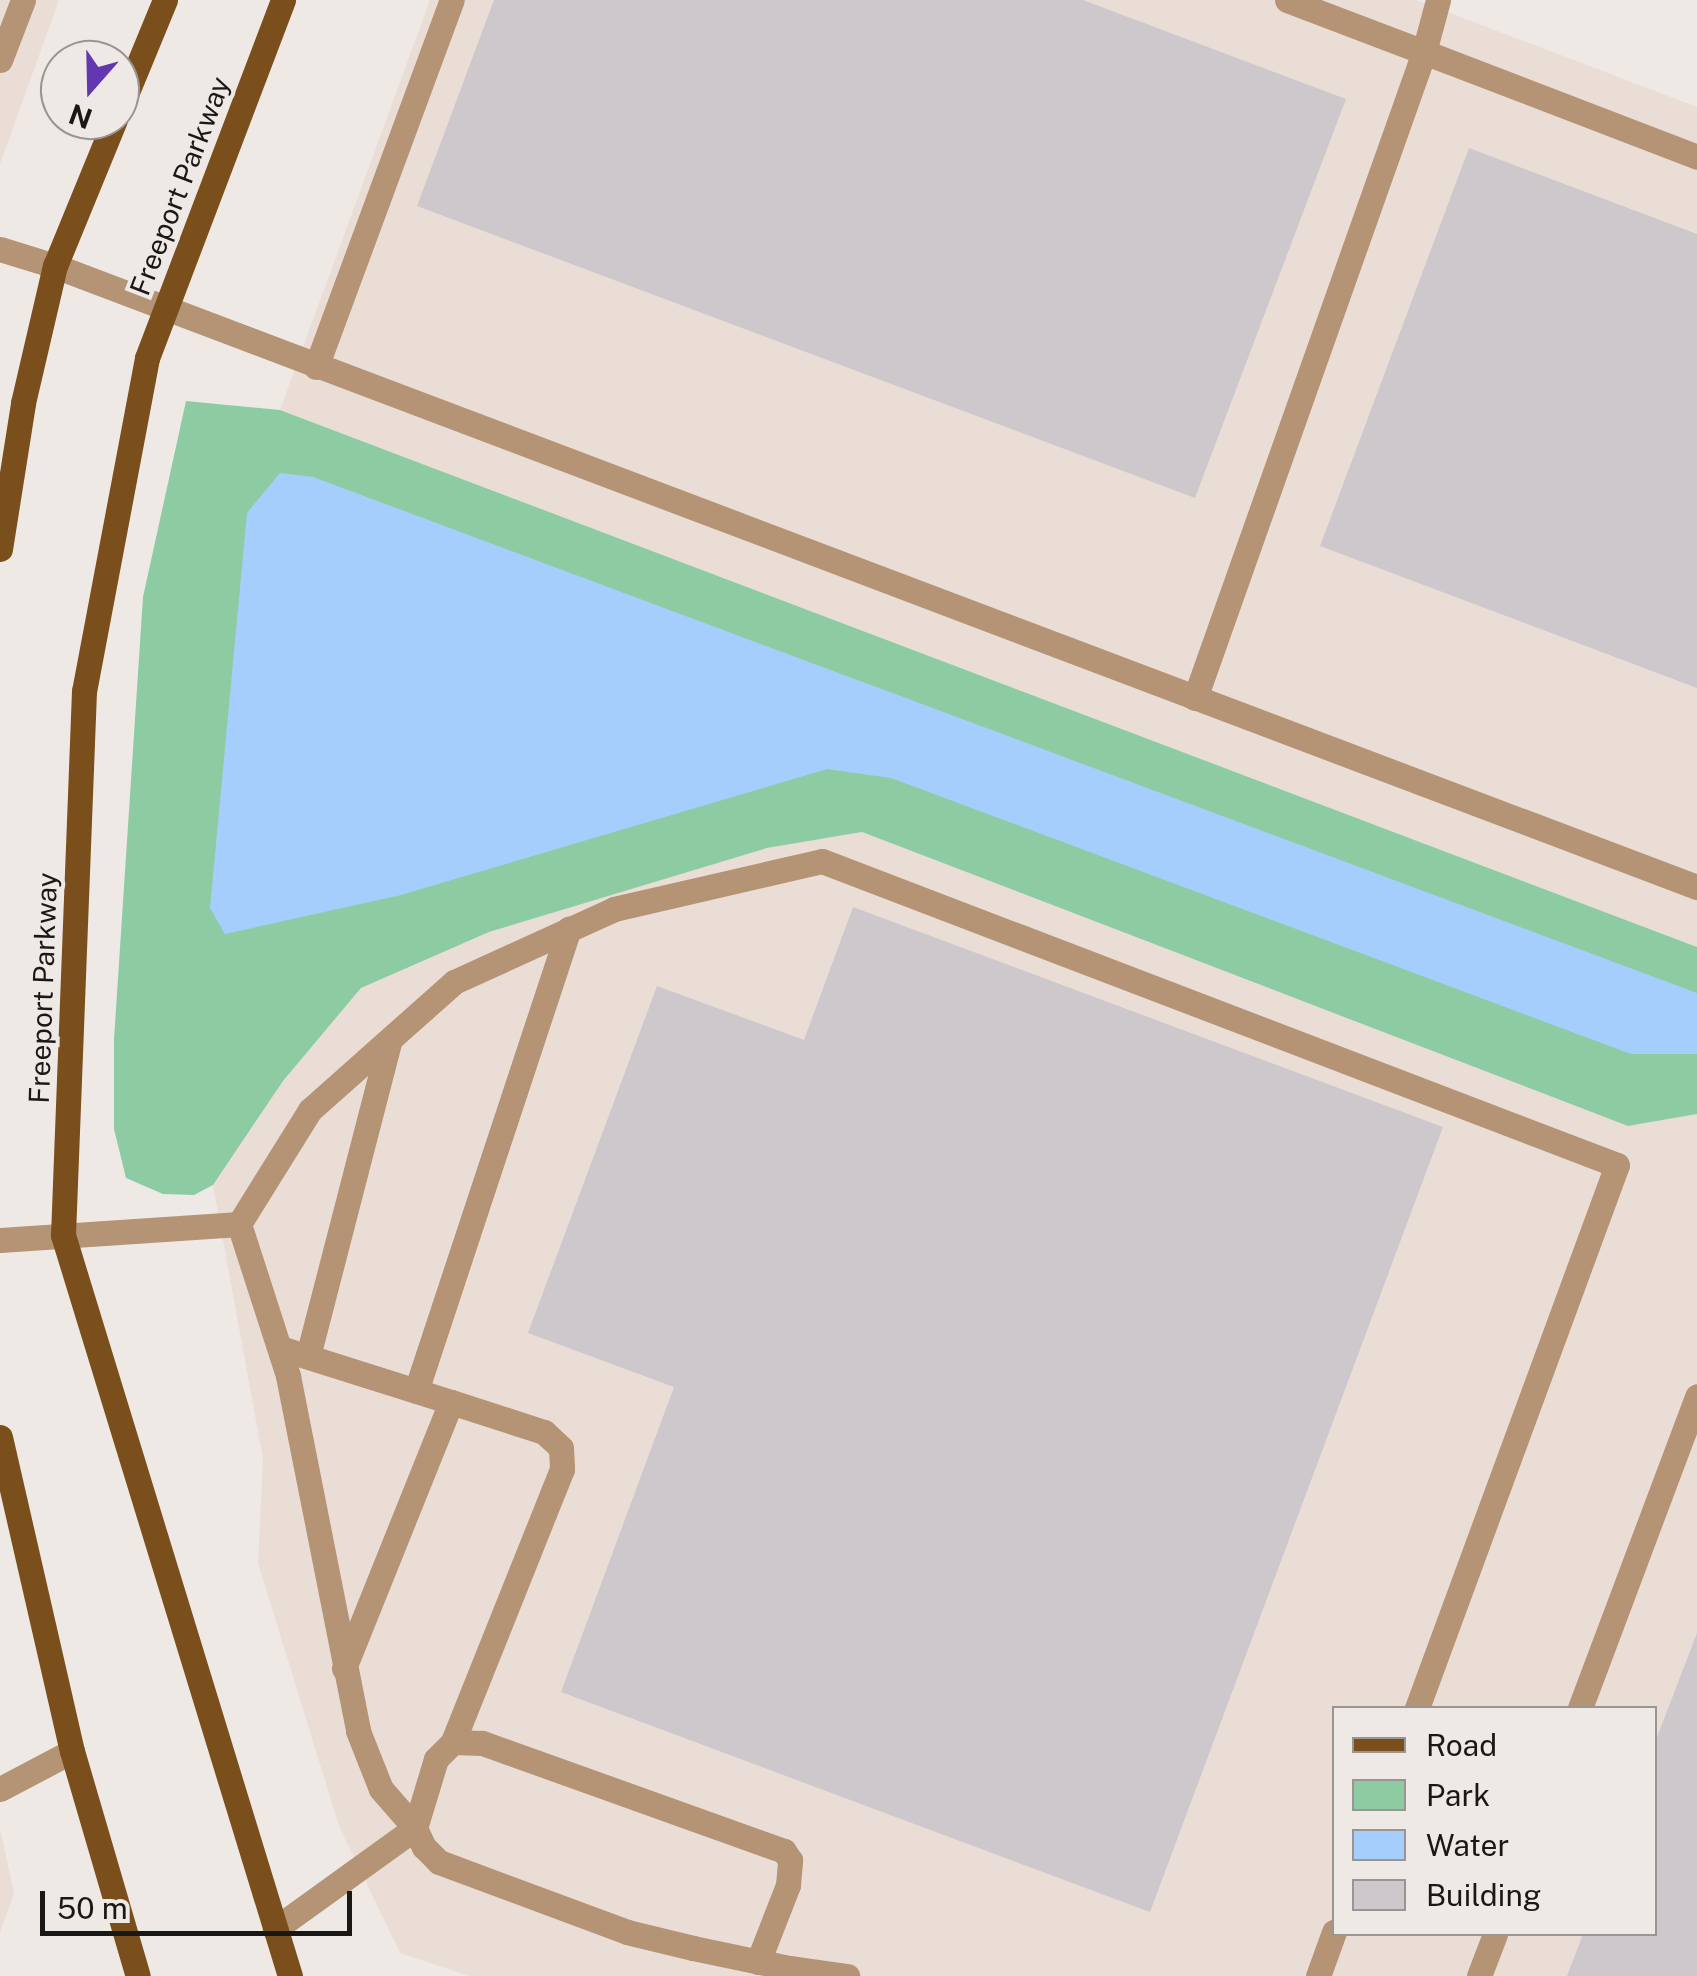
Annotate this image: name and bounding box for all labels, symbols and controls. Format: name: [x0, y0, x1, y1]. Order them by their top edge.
north arrow: [40, 40, 140, 140]
street label: Freeport Parkway: [123, 72, 237, 300]
text: N: [64, 98, 96, 136]
street label: Freeport Parkway: [22, 872, 64, 1104]
legend: [1332, 1706, 1657, 1936]
text: Road: [1426, 1727, 1497, 1763]
text: Park: [1426, 1777, 1490, 1813]
text: Water: [1426, 1827, 1509, 1863]
scale bar: [45, 1871, 358, 1933]
text: Building: [1426, 1877, 1541, 1913]
text: 50 m: [57, 1890, 128, 1926]

